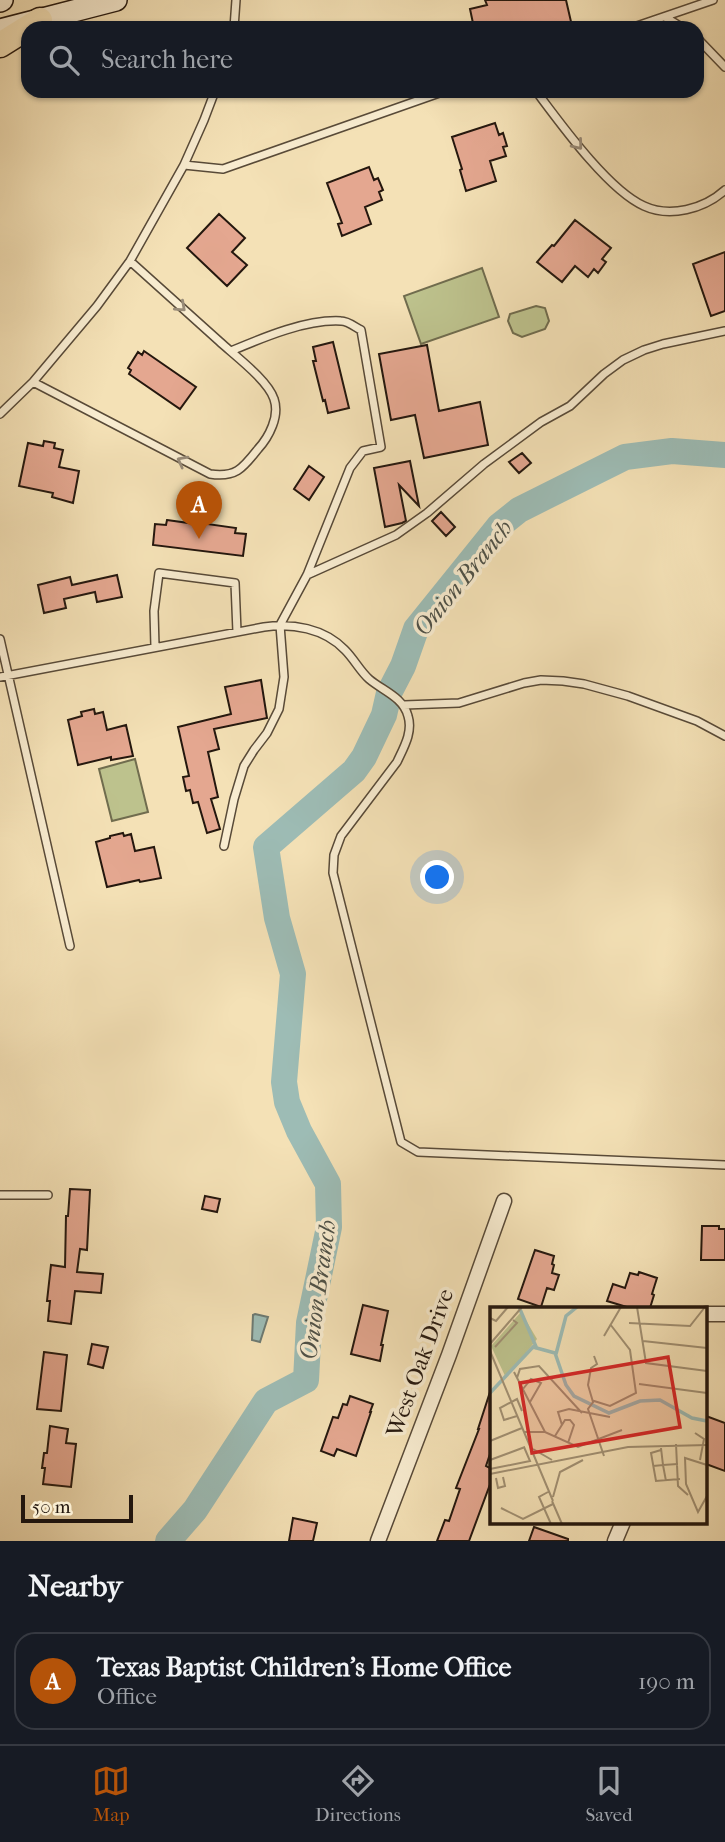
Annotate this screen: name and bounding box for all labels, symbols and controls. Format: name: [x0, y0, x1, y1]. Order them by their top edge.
search box: [21, 21, 704, 98]
icon: search: [45, 41, 83, 79]
text: Search here: [101, 44, 233, 75]
one-way arrow: [570, 136, 582, 149]
one-way arrow: [173, 299, 186, 311]
one-way arrow: [177, 456, 190, 469]
pin: A: [176, 481, 222, 539]
water label: Onion Branch: [408, 514, 518, 642]
your location: [420, 860, 454, 894]
water label: Onion Branch: [294, 1218, 342, 1362]
street label: West Oak Drive: [380, 1285, 459, 1442]
inset map: [490, 1307, 708, 1524]
scale bar: [21, 1492, 133, 1524]
text: 50 m: [32, 1496, 71, 1518]
text: Nearby: [28, 1569, 123, 1604]
text: Texas Baptist Children's Home Office: [97, 1652, 511, 1683]
text: A: [46, 1668, 60, 1695]
text: 190 m: [638, 1668, 695, 1695]
text: Office: [97, 1683, 157, 1710]
tab: Map: [92, 1762, 130, 1826]
tab: Directions: [315, 1762, 401, 1826]
tab: Saved: [585, 1762, 633, 1826]

